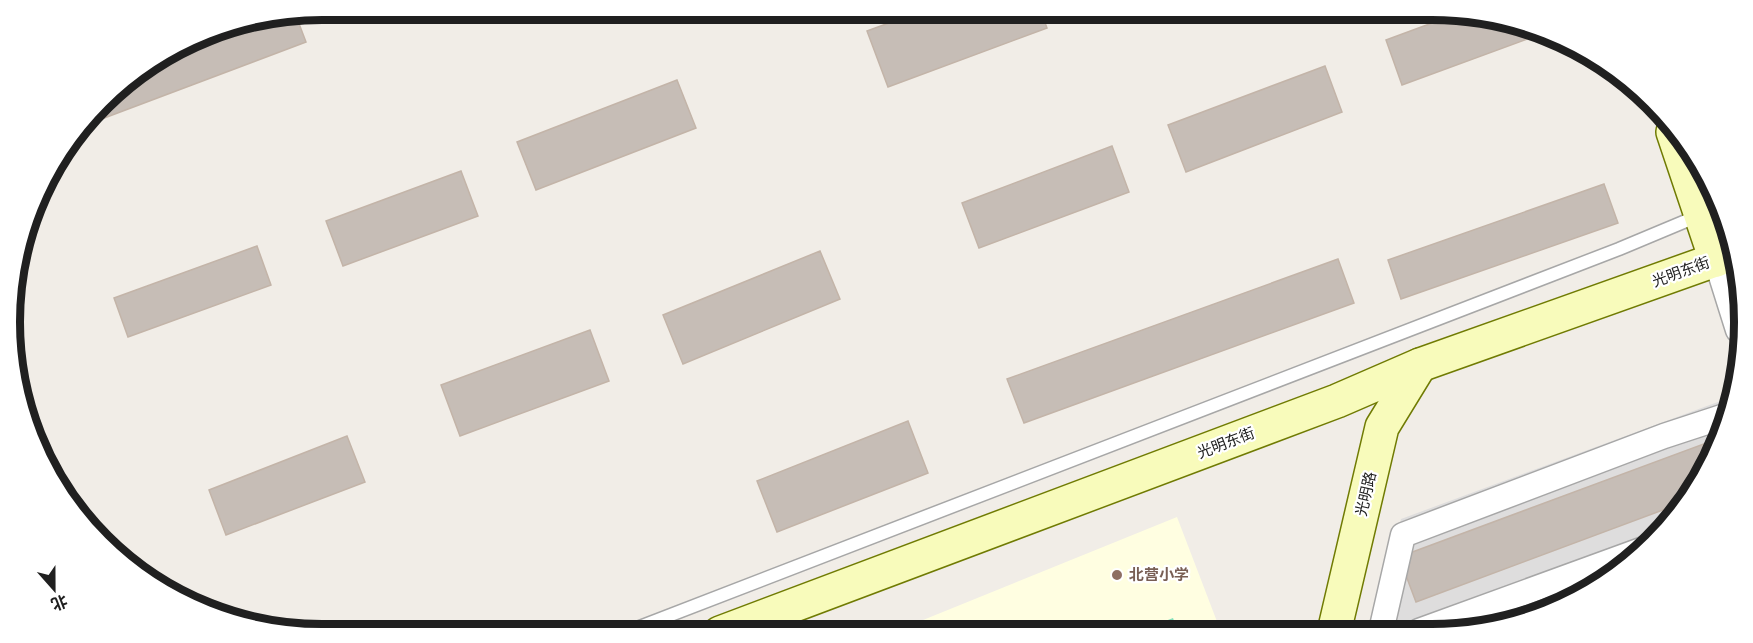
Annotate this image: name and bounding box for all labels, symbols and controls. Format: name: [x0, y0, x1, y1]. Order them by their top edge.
street label: 光明东街: [1649, 252, 1712, 290]
street label: 光明东街: [1194, 423, 1257, 461]
street label: 光明路: [1351, 470, 1379, 518]
north arrow: [24, 559, 84, 619]
place label: 北营小学: [1129, 565, 1189, 583]
marker: 北营小学: [1110, 568, 1124, 582]
text: 北: [49, 592, 70, 615]

